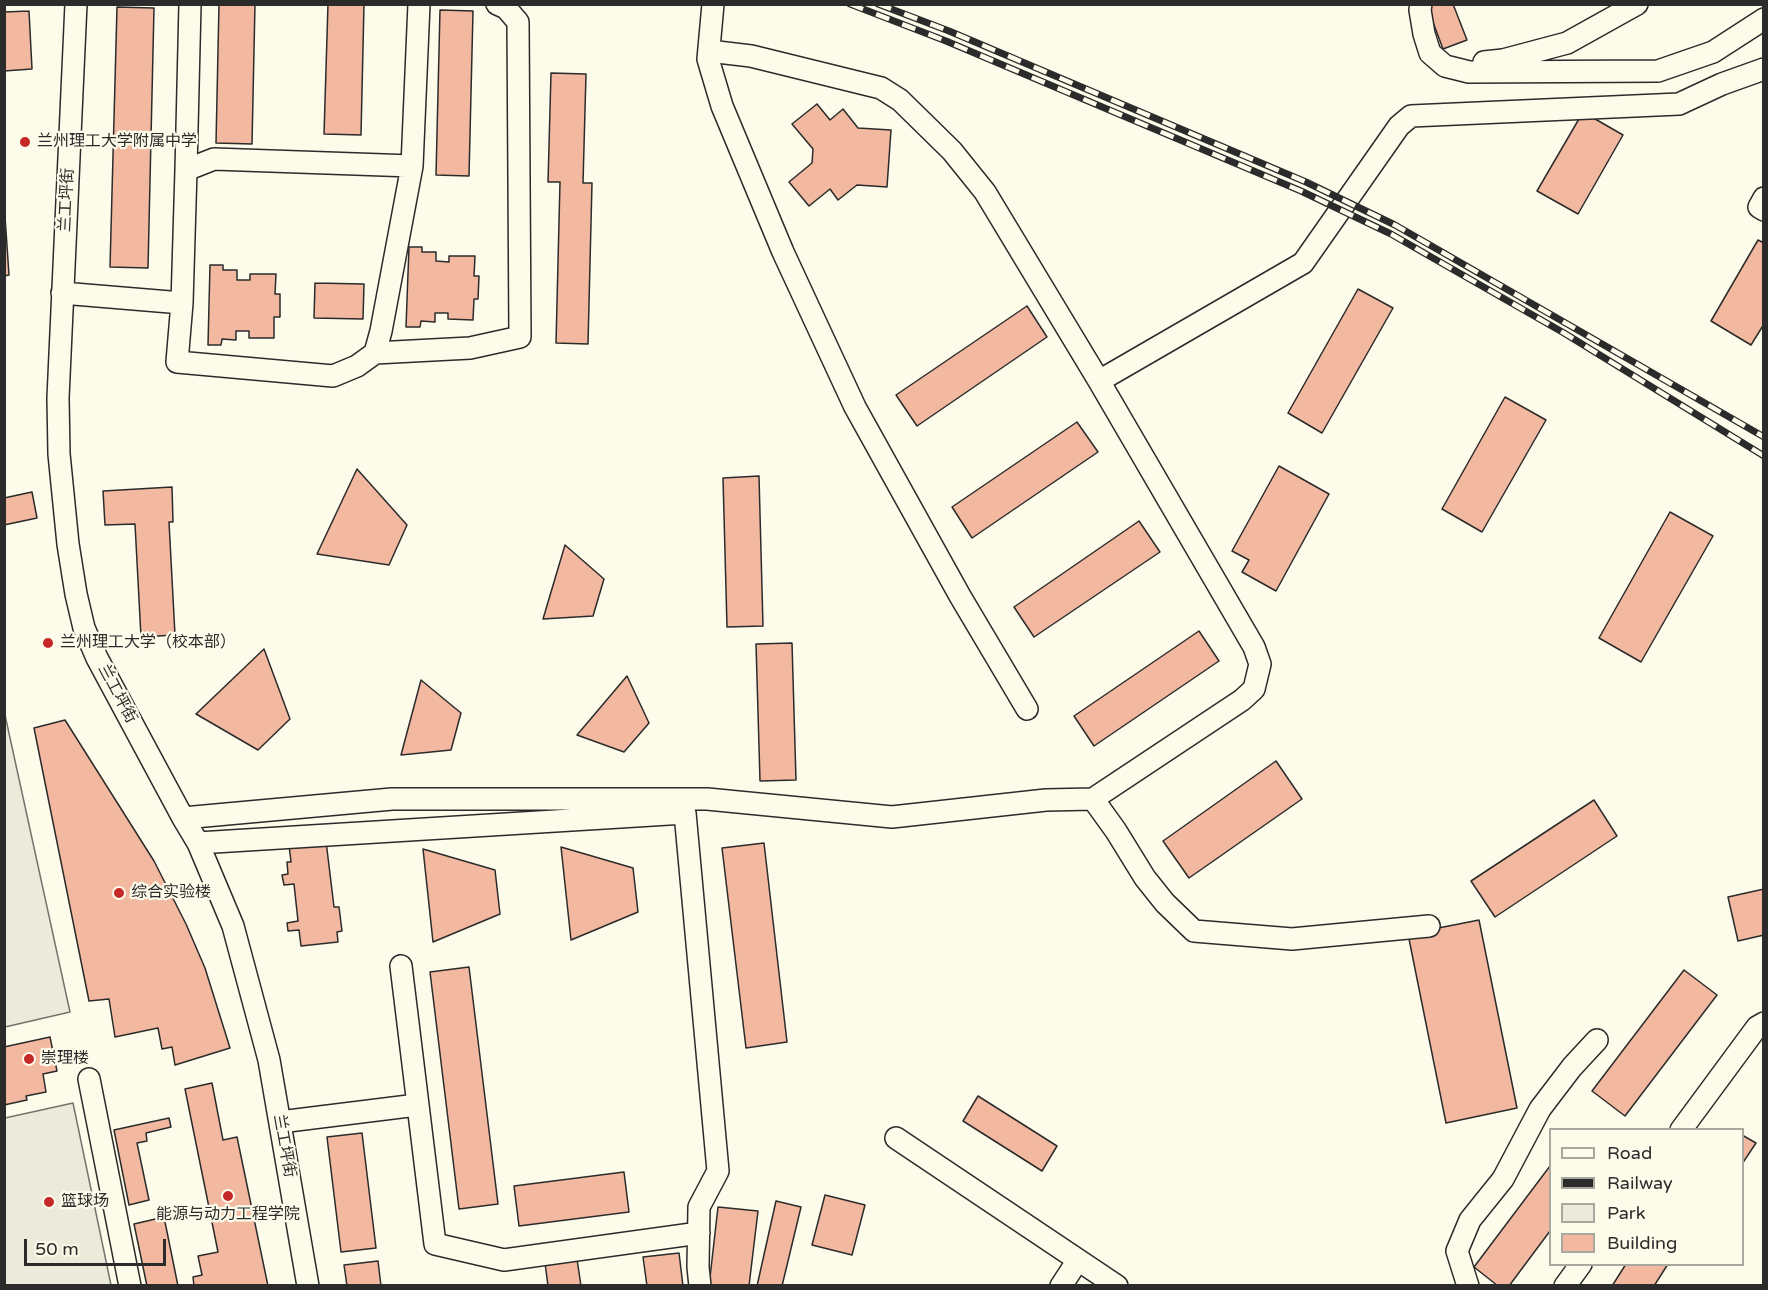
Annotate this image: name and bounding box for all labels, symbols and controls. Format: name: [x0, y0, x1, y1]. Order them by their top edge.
place label: 兰州理工大学附属中学: [37, 132, 197, 152]
marker: 兰州理工大学附属中学: [18, 135, 32, 149]
street label: 兰工坪街: [56, 168, 78, 232]
place label: 兰州理工大学（校本部）: [60, 633, 236, 653]
marker: 兰州理工大学（校本部）: [41, 636, 55, 650]
street label: 兰工坪街: [94, 661, 140, 727]
place label: 综合实验楼: [131, 883, 211, 903]
marker: 综合实验楼: [112, 886, 126, 900]
place label: 崇理楼: [41, 1049, 89, 1069]
marker: 崇理楼: [22, 1052, 36, 1066]
street label: 兰工坪街: [269, 1113, 299, 1179]
legend: [1549, 1128, 1744, 1266]
text: Road: [1607, 1142, 1652, 1164]
text: Railway: [1607, 1172, 1673, 1194]
marker: 能源与动力工程学院: [221, 1189, 235, 1203]
place label: 篮球场: [61, 1192, 109, 1212]
marker: 篮球场: [42, 1195, 56, 1209]
text: Park: [1607, 1202, 1645, 1224]
place label: 能源与动力工程学院: [156, 1205, 300, 1225]
scale bar: [27, 1227, 170, 1265]
text: Building: [1607, 1232, 1677, 1254]
text: 50 m: [35, 1238, 79, 1260]

